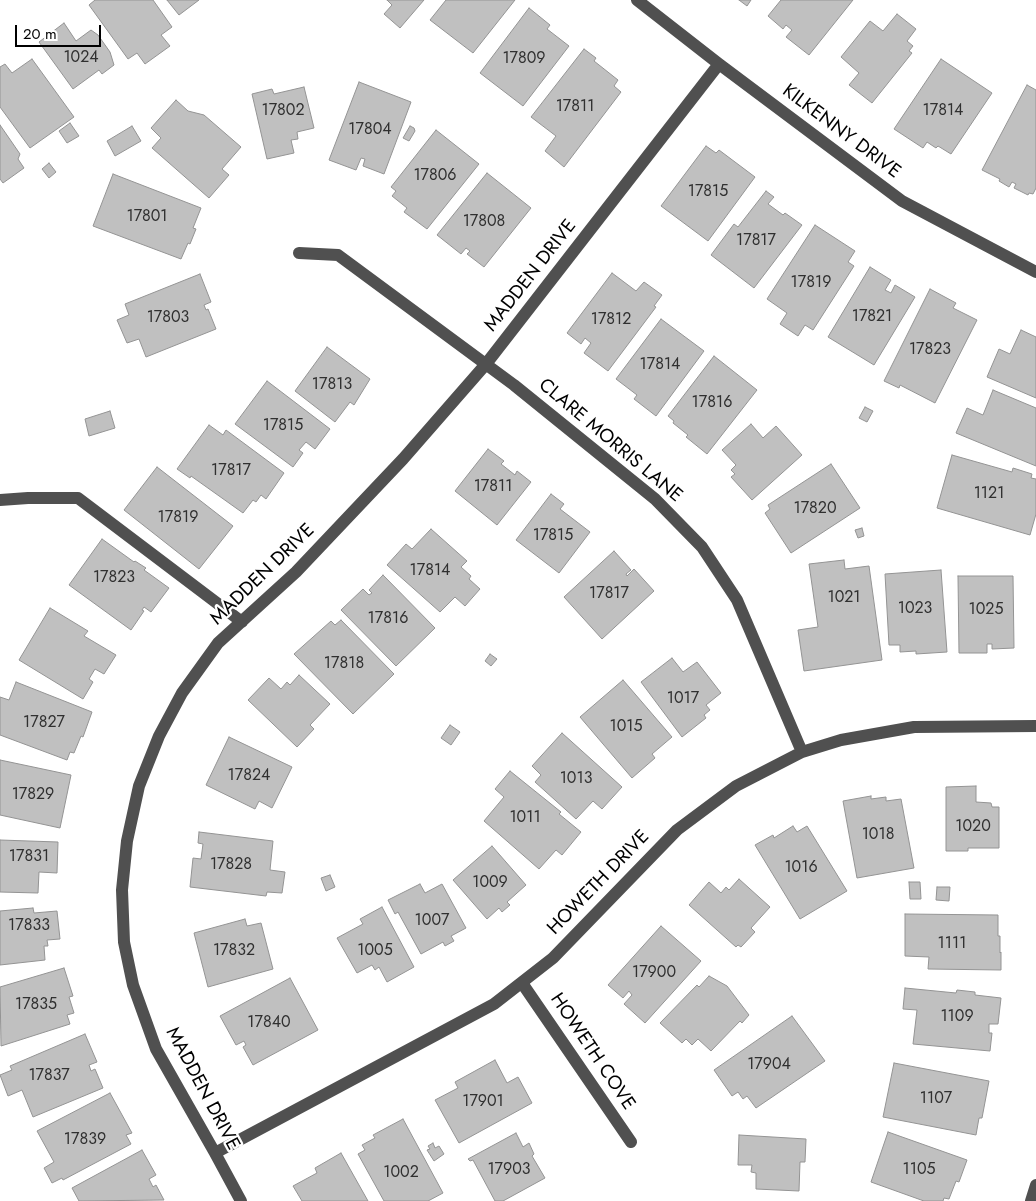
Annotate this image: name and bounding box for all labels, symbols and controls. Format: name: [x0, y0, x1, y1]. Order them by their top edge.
scale bar: [18, 15, 104, 47]
text: 20 m: [23, 23, 57, 45]
house number: 1024: [63, 48, 99, 68]
house number: 17809: [502, 49, 546, 69]
street label: KILKENNY DRIVE: [777, 80, 905, 184]
house number: 17811: [556, 97, 594, 117]
house number: 17802: [261, 101, 305, 121]
house number: 17814: [923, 101, 963, 121]
house number: 17804: [348, 120, 392, 140]
house number: 17806: [413, 166, 457, 186]
house number: 17815: [688, 182, 728, 202]
house number: 17801: [126, 207, 168, 227]
house number: 17808: [463, 212, 505, 232]
street label: MADDEN DRIVE: [480, 215, 582, 337]
house number: 17817: [736, 231, 776, 251]
house number: 17819: [791, 273, 831, 293]
house number: 17821: [852, 307, 892, 327]
house number: 17803: [147, 308, 189, 328]
house number: 17812: [591, 310, 631, 330]
house number: 17823: [909, 340, 951, 360]
house number: 17814: [640, 355, 680, 375]
street label: CLARE MORRIS LANE: [533, 374, 687, 508]
house number: 17813: [312, 375, 352, 395]
house number: 17816: [692, 393, 732, 413]
house number: 17815: [263, 416, 303, 436]
house number: 17817: [211, 461, 251, 481]
house number: 17811: [474, 477, 512, 497]
house number: 1121: [974, 484, 1004, 504]
house number: 17820: [793, 499, 837, 519]
house number: 17819: [158, 508, 198, 528]
street label: MADDEN DRIVE: [206, 520, 320, 630]
house number: 17815: [533, 526, 573, 546]
house number: 17814: [410, 561, 450, 581]
house number: 17823: [93, 568, 135, 588]
house number: 17817: [589, 584, 629, 604]
house number: 1021: [827, 588, 861, 608]
house number: 1023: [898, 599, 932, 619]
house number: 1025: [969, 600, 1003, 620]
house number: 17816: [368, 609, 408, 629]
house number: 17818: [324, 654, 364, 674]
house number: 1017: [667, 689, 699, 709]
house number: 17827: [23, 713, 65, 733]
house number: 1015: [609, 717, 643, 737]
house number: 17824: [228, 766, 270, 786]
house number: 1013: [560, 769, 592, 789]
house number: 17829: [12, 785, 54, 805]
house number: 1011: [509, 808, 541, 828]
house number: 1020: [955, 817, 991, 837]
house number: 1018: [862, 825, 894, 845]
street label: HOWETH DRIVE: [543, 826, 655, 940]
house number: 17831: [9, 847, 49, 867]
house number: 17828: [210, 855, 252, 875]
house number: 1016: [784, 858, 818, 878]
house number: 1009: [472, 873, 508, 893]
house number: 1007: [415, 911, 449, 931]
house number: 17833: [8, 916, 50, 936]
house number: 1111: [938, 934, 966, 954]
house number: 17832: [213, 941, 255, 961]
house number: 1005: [357, 941, 393, 961]
house number: 17900: [632, 963, 676, 983]
street label: HOWETH COVE: [545, 989, 639, 1115]
house number: 17835: [15, 995, 57, 1015]
house number: 1109: [940, 1007, 974, 1027]
house number: 17840: [247, 1013, 291, 1033]
street label: MADDEN DRIVE: [160, 1024, 244, 1154]
house number: 17904: [747, 1055, 791, 1075]
house number: 17837: [28, 1066, 70, 1086]
house number: 1107: [920, 1089, 952, 1109]
house number: 17901: [462, 1092, 504, 1112]
house number: 17839: [64, 1130, 106, 1150]
house number: 17903: [487, 1160, 531, 1180]
house number: 1105: [902, 1160, 936, 1180]
house number: 1002: [383, 1163, 419, 1183]

